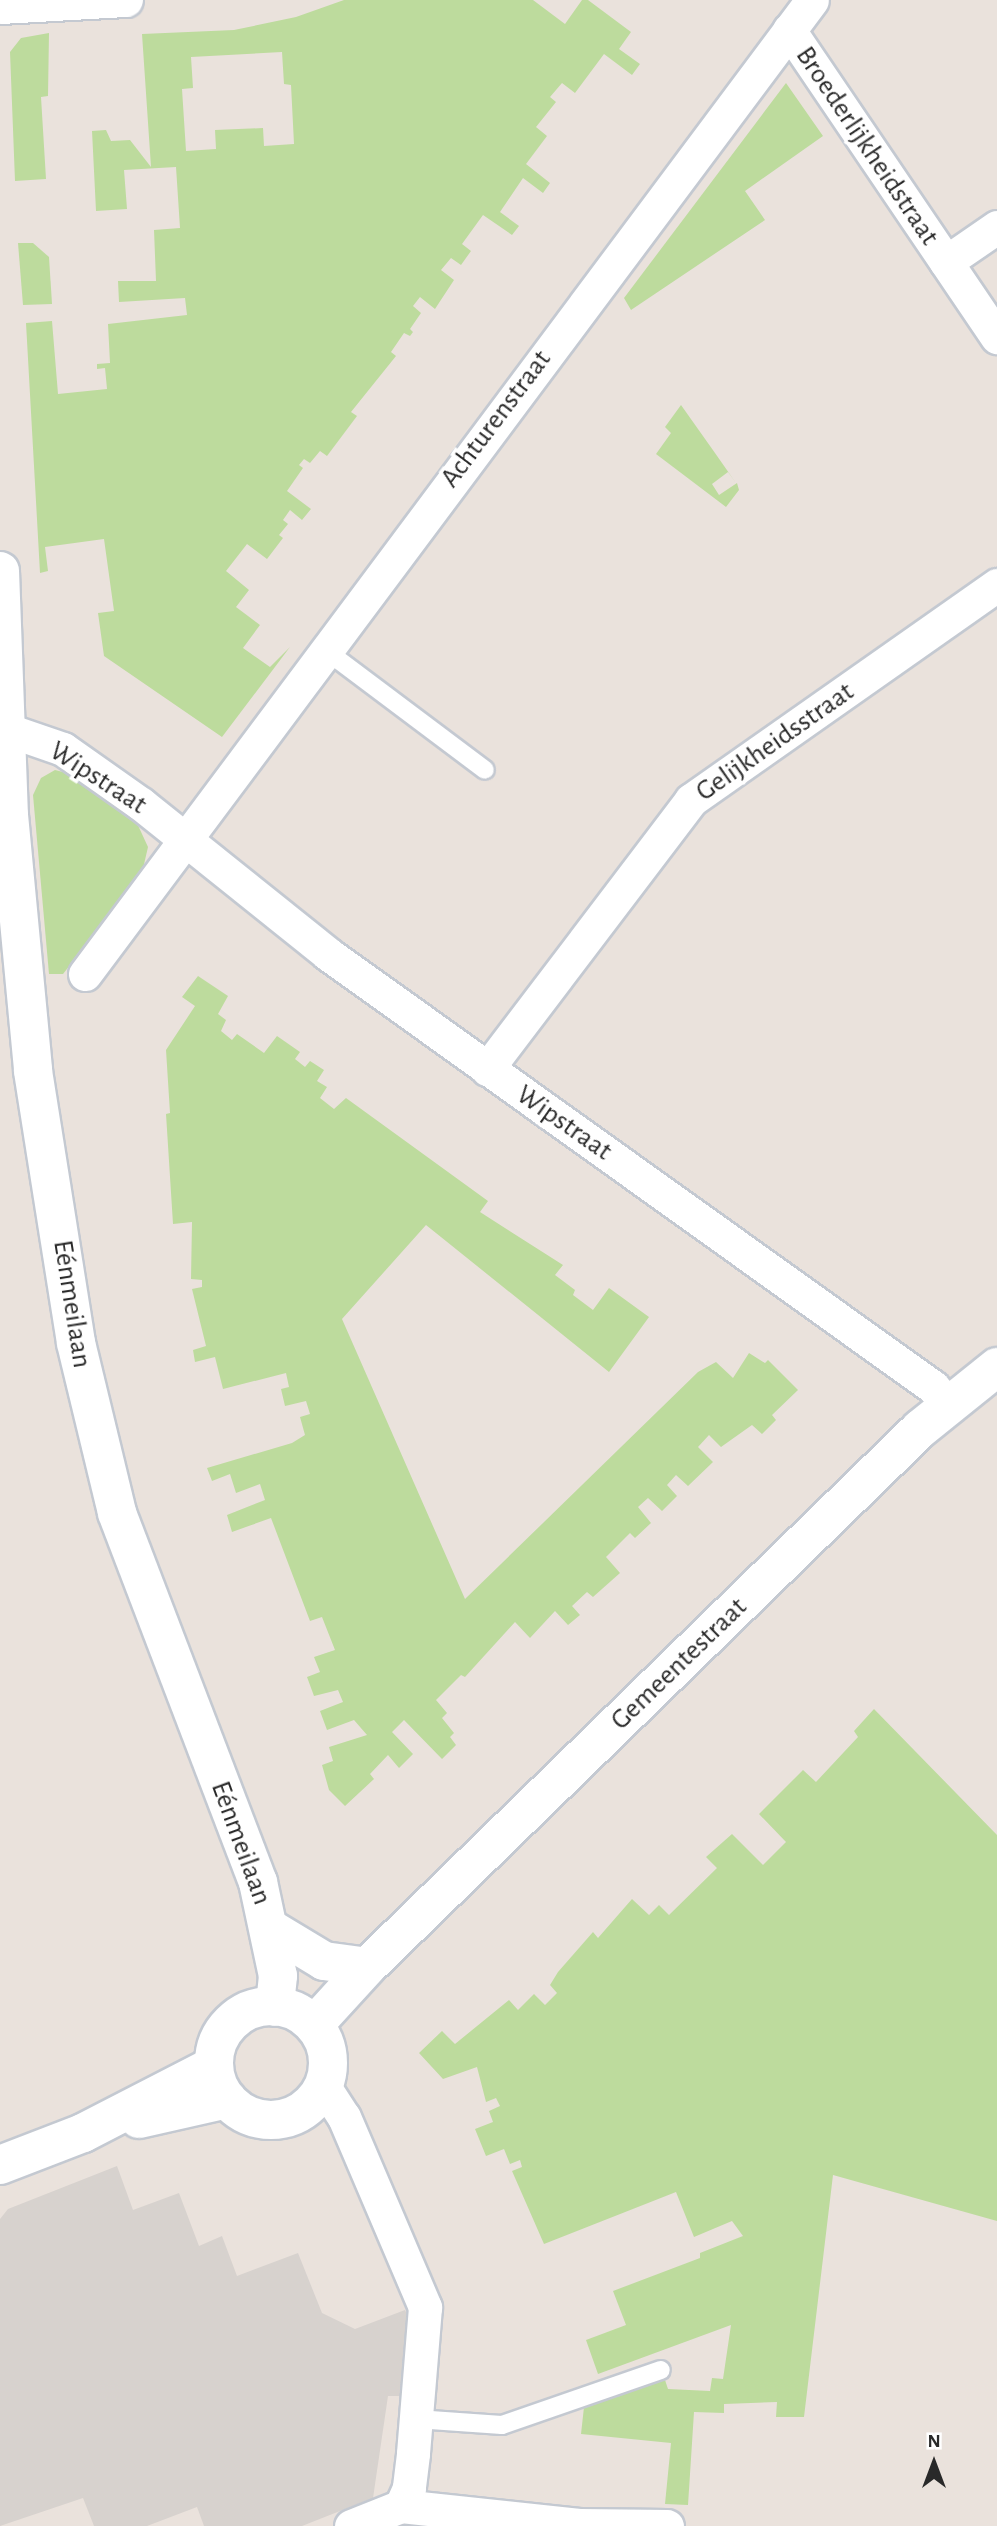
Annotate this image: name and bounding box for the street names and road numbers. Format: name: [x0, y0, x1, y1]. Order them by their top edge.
street label: Broederlijkheidstraat: [788, 40, 946, 252]
street label: Achturenstraat: [433, 344, 559, 494]
street label: Gelijkheidsstraat: [690, 675, 860, 809]
street label: Wipstraat: [43, 734, 153, 822]
street label: Wipstraat: [510, 1078, 618, 1168]
street label: Eénmeilaan: [45, 1238, 99, 1370]
street label: Gemeentestraat: [604, 1591, 754, 1737]
street label: Eénmeilaan: [203, 1777, 279, 1909]

